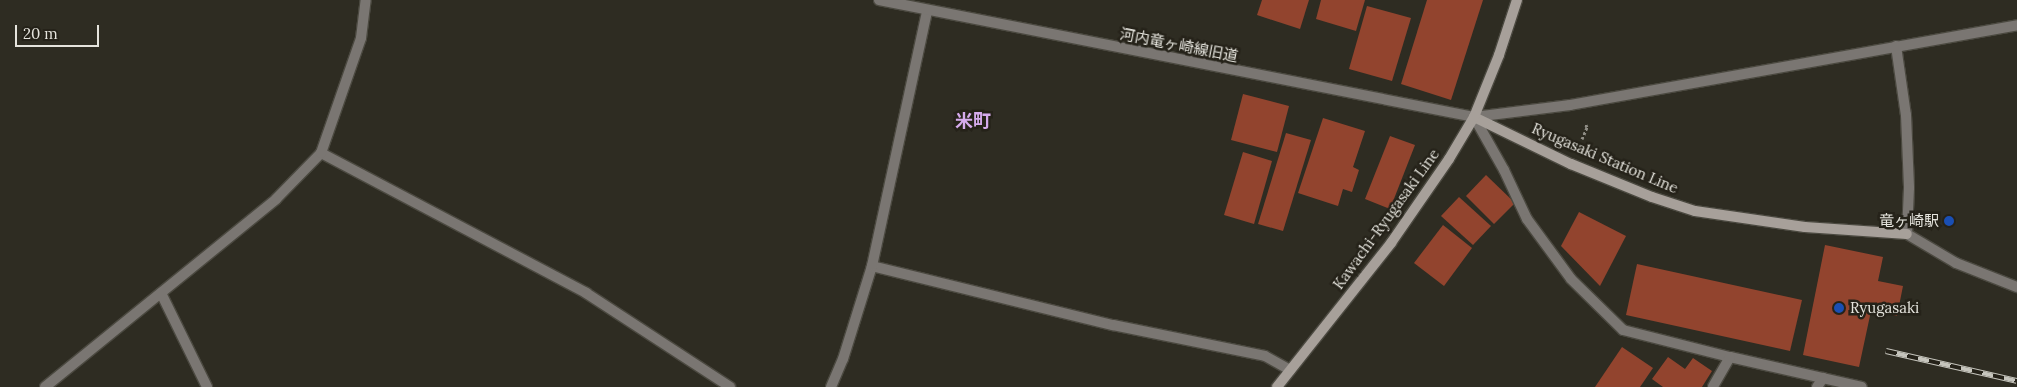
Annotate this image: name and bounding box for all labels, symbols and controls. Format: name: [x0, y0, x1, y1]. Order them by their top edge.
scale bar: [18, 15, 101, 47]
text: 20 m: [23, 24, 58, 43]
street label: 河内竜ヶ崎線旧道: [1118, 25, 1240, 65]
district label: 米町: [955, 110, 991, 132]
street label: Ryugasaki Station Line: [1529, 119, 1681, 197]
street label: Kawachi-Ryugasaki Line: [1329, 145, 1443, 293]
place label: 竜ヶ崎駅: [1879, 212, 1939, 230]
marker: 竜ヶ崎駅: [1943, 215, 1955, 227]
place label: Ryugasaki: [1850, 299, 1919, 317]
marker: Ryugasaki: [1832, 301, 1846, 315]

